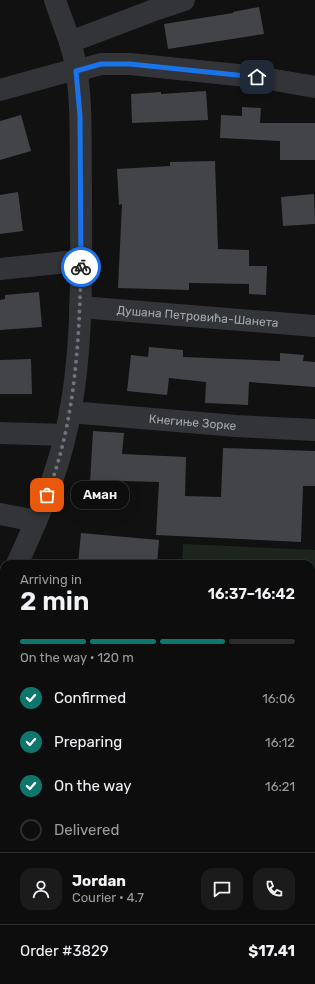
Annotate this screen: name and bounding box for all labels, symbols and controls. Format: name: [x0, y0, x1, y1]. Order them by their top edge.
pin: [240, 60, 274, 94]
icon: home: [246, 66, 268, 88]
courier: [61, 247, 101, 287]
icon: bike: [70, 256, 92, 278]
street label: Душана Петровића-Шанета: [116, 303, 279, 330]
street label: Кнегиње Зорке: [148, 412, 237, 433]
pin: [30, 478, 64, 512]
callout: Аман: [71, 481, 129, 509]
icon: bag: [36, 484, 58, 506]
text: Аман: [83, 487, 117, 502]
text: Arriving in: [20, 572, 82, 587]
text: 16:37–16:42: [208, 585, 295, 603]
text: 2 min: [20, 586, 89, 617]
text: On the way · 120 m: [20, 650, 134, 665]
icon: check: [20, 687, 42, 709]
text: Confirmed: [54, 689, 126, 707]
text: 16:06: [262, 691, 295, 706]
icon: check: [20, 731, 42, 753]
text: Preparing: [54, 733, 122, 751]
text: 16:12: [265, 735, 295, 750]
icon: check: [20, 775, 42, 797]
text: On the way: [54, 777, 132, 795]
text: 16:21: [265, 779, 295, 794]
text: Delivered: [54, 821, 119, 839]
button: person: [20, 868, 62, 910]
button: chat: [201, 868, 243, 910]
button: phone: [253, 868, 295, 910]
text: Jordan: [72, 872, 126, 890]
text: Courier · 4.7: [72, 890, 144, 905]
text: Order #3829: [20, 942, 109, 960]
text: $17.41: [248, 942, 295, 960]

